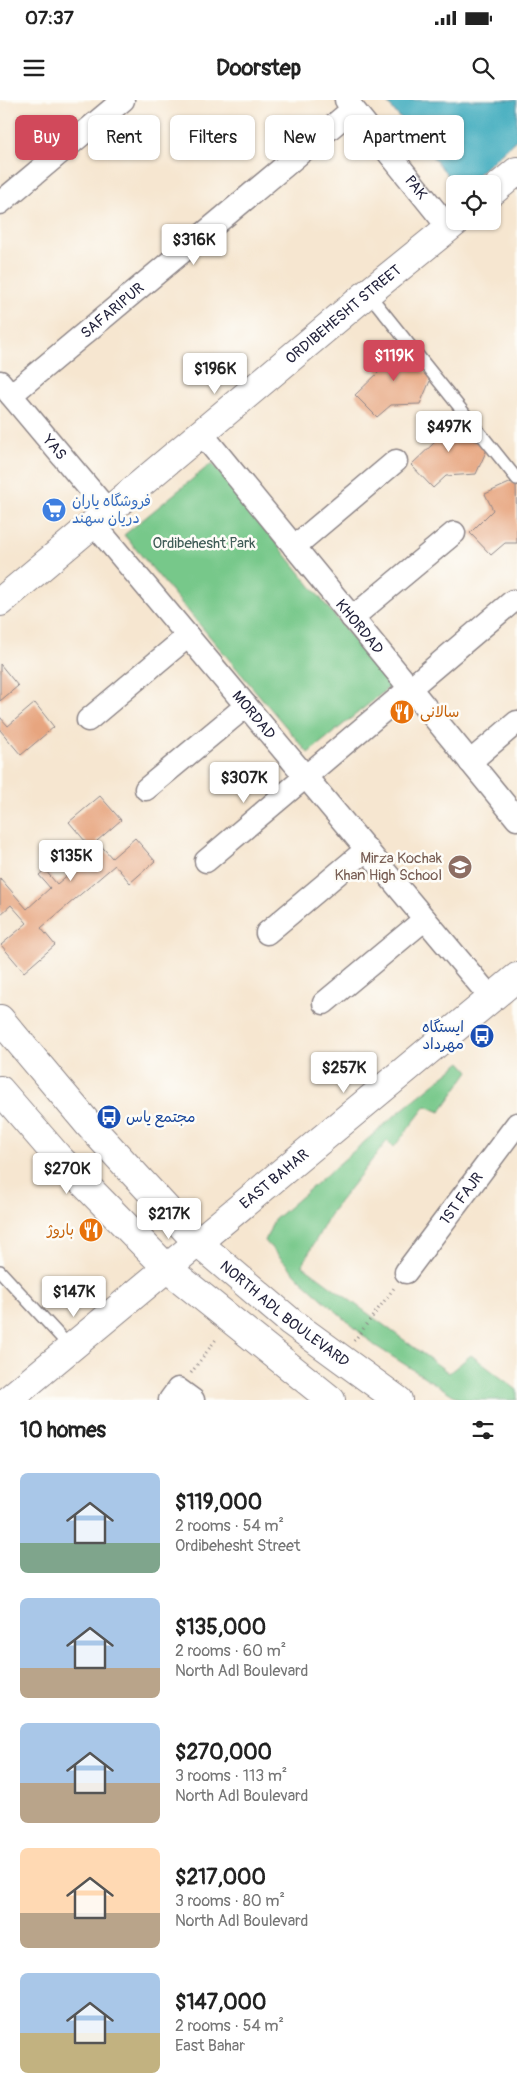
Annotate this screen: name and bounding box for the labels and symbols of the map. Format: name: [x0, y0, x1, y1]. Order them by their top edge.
street label: PAK: [401, 171, 432, 203]
pin: $316K: [159, 224, 229, 266]
street label: ORDIBEHESHT STREET: [281, 260, 405, 368]
street label: SAFARIPUR: [77, 278, 148, 342]
pin: $119K: [359, 340, 429, 382]
pin: $196K: [180, 352, 250, 395]
pin: $497K: [414, 410, 484, 453]
street label: YAS: [38, 430, 71, 464]
place label: فروشگاه یاران دریان سهند: [72, 492, 151, 528]
supermarket icon: فروشگاه یاران دریان سهند: [41, 497, 67, 523]
park label: Ordibehesht Park: [152, 534, 256, 553]
street label: KHORDAD: [332, 595, 388, 658]
street label: MORDAD: [228, 687, 280, 743]
restaurant icon: سالانی: [389, 699, 415, 725]
place label: سالانی: [420, 703, 460, 722]
pin: $307K: [209, 762, 279, 804]
pin: $135K: [36, 840, 106, 882]
place label: Mirza Kochak Khan High School: [334, 849, 443, 885]
school or university icon: Mirza Kochak Khan High School: [447, 854, 473, 880]
place label: ایستگاه مهرداد: [422, 1018, 464, 1054]
bus stop icon: ایستگاه مهرداد: [469, 1023, 495, 1049]
pin: $257K: [309, 1052, 379, 1094]
bus stop icon: مجتمع یاس: [96, 1104, 122, 1130]
place label: مجتمع یاس: [126, 1108, 196, 1128]
street label: EAST BAHAR: [236, 1144, 313, 1213]
pin: $270K: [32, 1152, 102, 1195]
street label: 1ST FAJR: [435, 1168, 487, 1228]
pin: $217K: [134, 1198, 204, 1240]
restaurant icon: باروژ: [78, 1217, 104, 1243]
place label: باروژ: [46, 1221, 74, 1240]
street label: NORTH ADL BOULEVARD: [216, 1256, 353, 1371]
pin: $147K: [39, 1276, 109, 1318]

